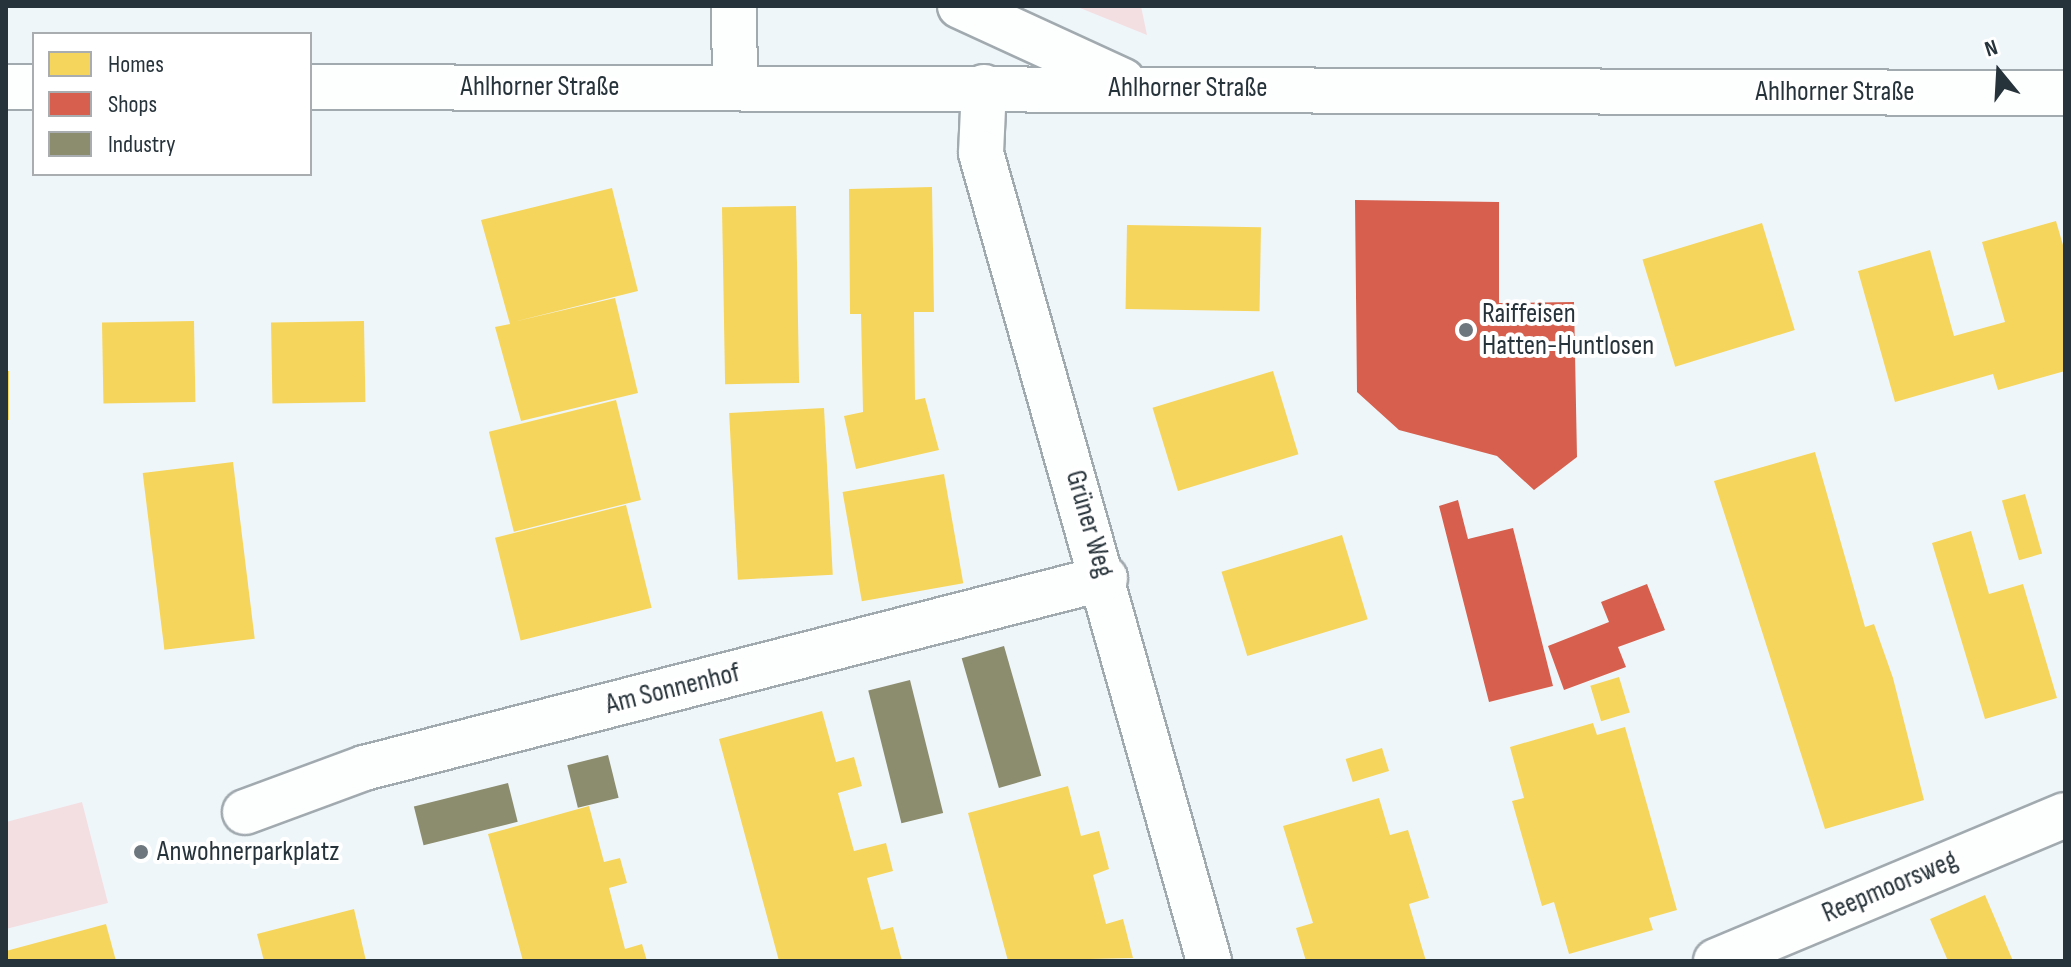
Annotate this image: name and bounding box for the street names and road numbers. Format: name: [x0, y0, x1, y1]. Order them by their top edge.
street label: Ahlhorner Straße: [461, 70, 619, 104]
street label: Ahlhorner Straße: [1109, 71, 1267, 105]
street label: Ahlhorner Straße: [1756, 75, 1914, 109]
street label: Grüner Weg: [1058, 467, 1120, 581]
street label: Am Sonnenhof: [602, 656, 744, 722]
street label: Reepmoorsweg: [1817, 843, 1963, 931]

